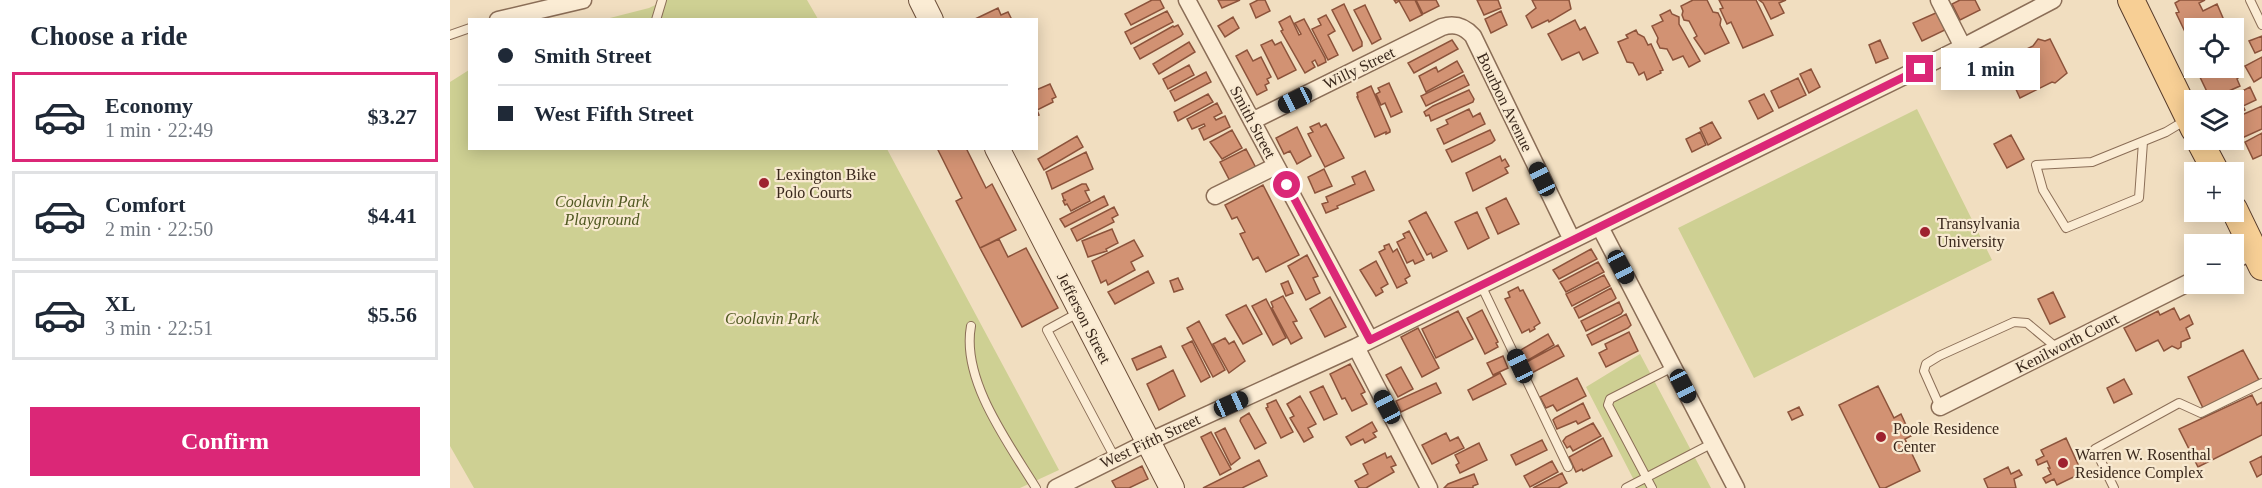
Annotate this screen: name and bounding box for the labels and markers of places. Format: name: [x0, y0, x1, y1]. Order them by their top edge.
place label: Lexington Bike Polo Courts: [776, 166, 876, 201]
marker: Lexington Bike Polo Courts: [757, 176, 771, 190]
place label: Transylvania University: [1937, 215, 2020, 251]
marker: Transylvania University: [1918, 225, 1932, 239]
place label: Poole Residence Center: [1893, 420, 1999, 455]
marker: Poole Residence Center: [1874, 430, 1888, 444]
place label: Warren W. Rosenthal Residence Complex: [2075, 446, 2212, 482]
marker: Warren W. Rosenthal Residence Complex: [2056, 456, 2070, 470]

